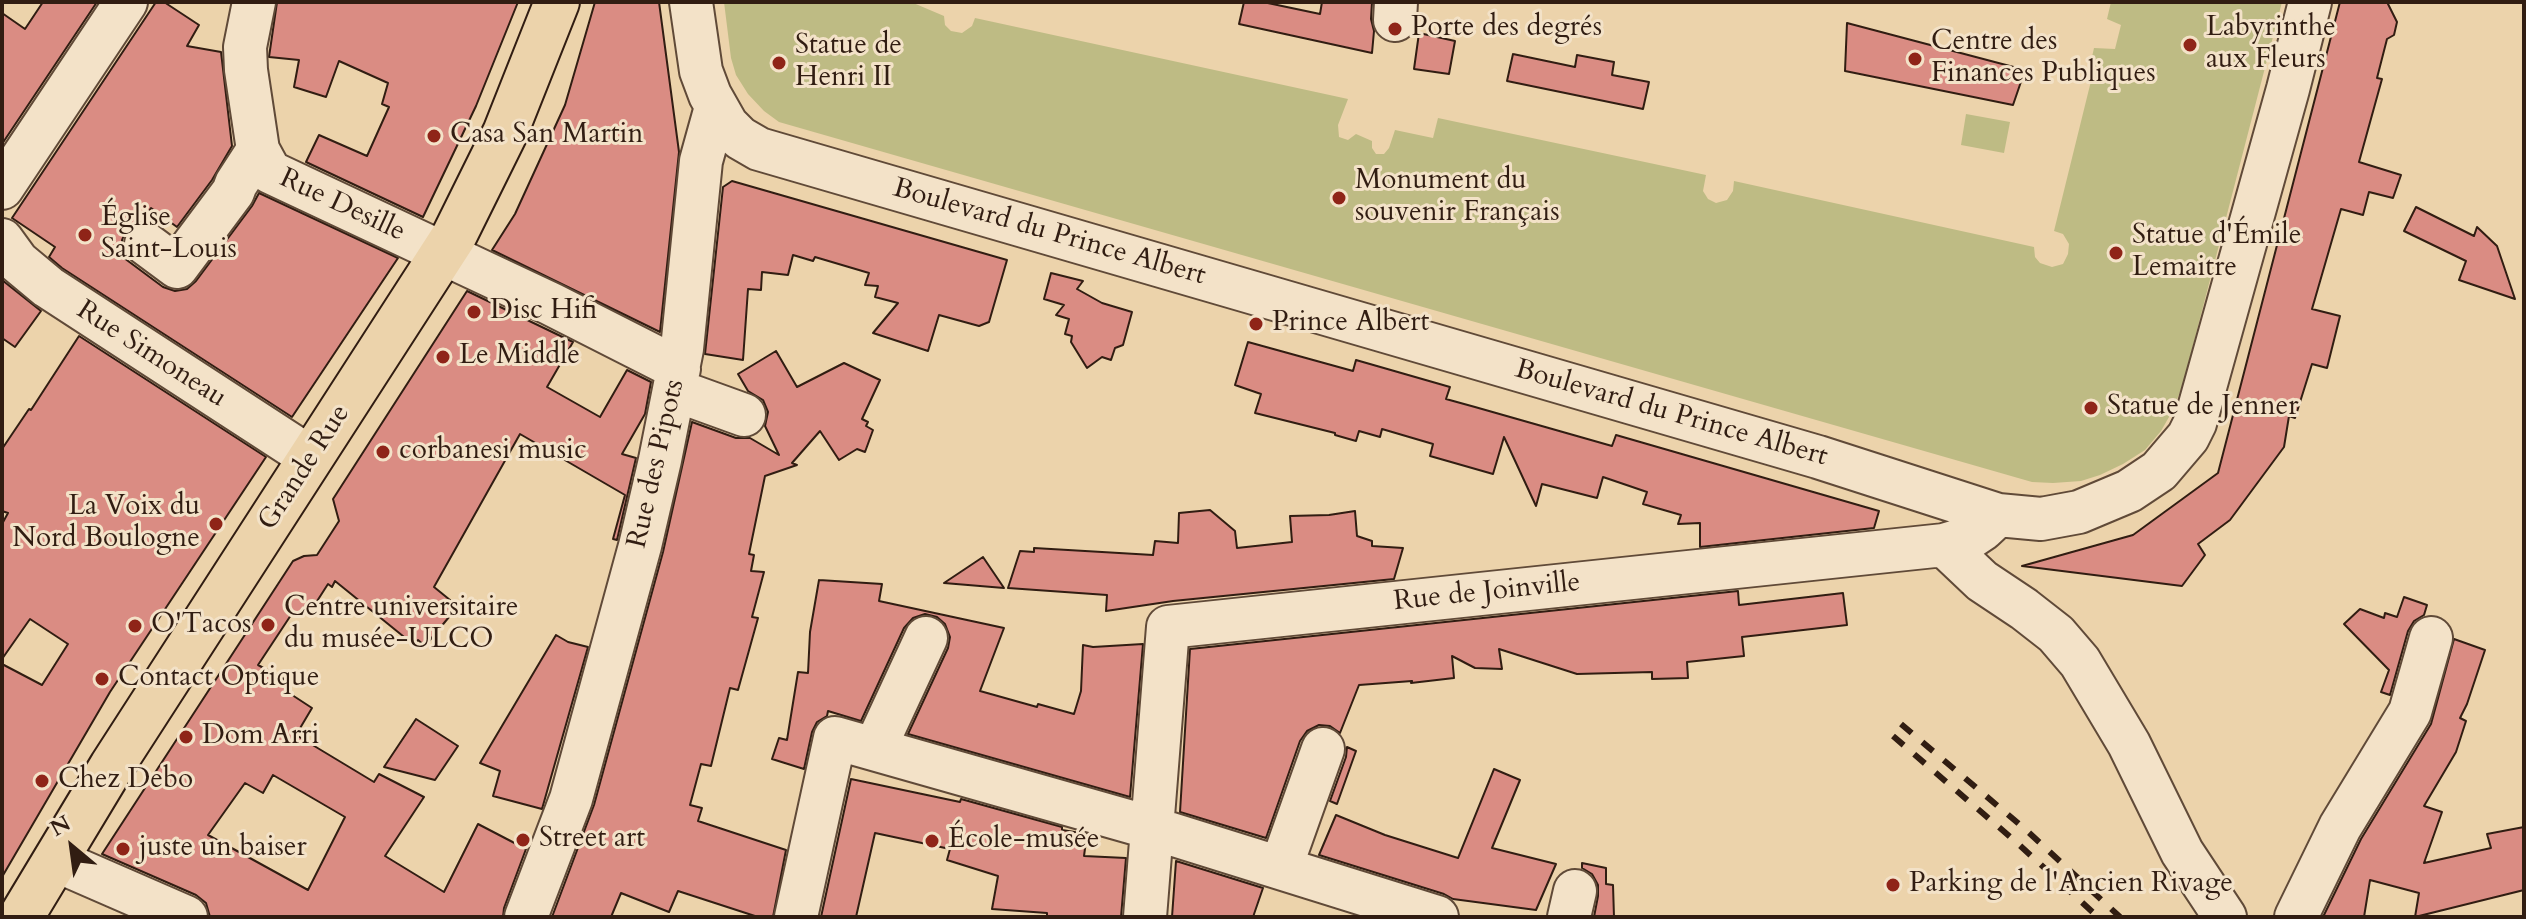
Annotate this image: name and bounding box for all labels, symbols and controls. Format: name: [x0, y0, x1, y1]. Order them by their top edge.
place label: Porte des degrés: [1411, 12, 1602, 46]
place label: Labyrinthe aux Fleurs: [2206, 12, 2336, 78]
marker: Porte des degrés: [1386, 20, 1404, 38]
place label: Centre des Finances Publiques: [1931, 26, 2156, 92]
place label: Statue de Henri II: [795, 30, 902, 96]
marker: Labyrinthe aux Fleurs: [2181, 36, 2199, 54]
marker: Centre des Finances Publiques: [1906, 50, 1924, 68]
marker: Statue de Henri II: [770, 54, 788, 72]
place label: Casa San Martin: [450, 119, 643, 153]
marker: Casa San Martin: [425, 127, 443, 145]
street label: Rue Desille: [274, 162, 410, 250]
place label: Monument du souvenir Français: [1355, 165, 1560, 231]
street label: Boulevard du Prince Albert: [889, 172, 1209, 294]
marker: Monument du souvenir Français: [1330, 189, 1348, 207]
place label: Église Saint-Louis: [101, 202, 237, 268]
place label: Statue d'Émile Lemaitre: [2132, 220, 2301, 286]
marker: Église Saint-Louis: [76, 226, 94, 244]
marker: Statue d'Émile Lemaitre: [2107, 244, 2125, 262]
street label: Rue Simoneau: [70, 294, 232, 416]
place label: Disc Hifi: [490, 295, 597, 329]
marker: Disc Hifi: [465, 303, 483, 321]
place label: Prince Albert: [1272, 307, 1429, 341]
marker: Prince Albert: [1247, 315, 1265, 333]
place label: Le Middle: [459, 340, 580, 374]
marker: Le Middle: [434, 348, 452, 366]
street label: Boulevard du Prince Albert: [1511, 353, 1831, 475]
street label: Rue des Pipots: [621, 376, 693, 552]
place label: Statue de Jenner: [2107, 391, 2299, 425]
street label: Grande Rue: [252, 399, 358, 537]
marker: Statue de Jenner: [2082, 399, 2100, 417]
place label: corbanesi music: [399, 435, 587, 469]
marker: corbanesi music: [374, 443, 392, 461]
place label: La Voix du Nord Boulogne: [12, 491, 200, 557]
marker: La Voix du Nord Boulogne: [207, 515, 225, 533]
street label: Rue de Joinville: [1392, 566, 1582, 620]
place label: Centre universitaire du musée-ULCO: [284, 592, 519, 658]
place label: O'Tacos: [151, 609, 251, 643]
marker: Centre universitaire du musée-ULCO: [259, 616, 277, 634]
marker: O'Tacos: [126, 617, 144, 635]
place label: Contact Optique: [118, 662, 319, 696]
marker: Contact Optique: [93, 670, 111, 688]
place label: Dom Arri: [202, 720, 319, 754]
marker: Dom Arri: [177, 728, 195, 746]
place label: Chez Debo: [58, 764, 193, 798]
marker: Chez Debo: [33, 772, 51, 790]
north arrow: [32, 807, 112, 887]
text: N: [45, 808, 76, 844]
place label: Street art: [539, 823, 645, 857]
place label: École-musée: [948, 824, 1099, 858]
marker: Street art: [514, 831, 532, 849]
place label: juste un baiser: [139, 832, 307, 866]
marker: École-musée: [923, 832, 941, 850]
marker: juste un baiser: [114, 840, 132, 858]
place label: Parking de l'Ancien Rivage: [1909, 868, 2233, 902]
marker: Parking de l'Ancien Rivage: [1884, 876, 1902, 894]

